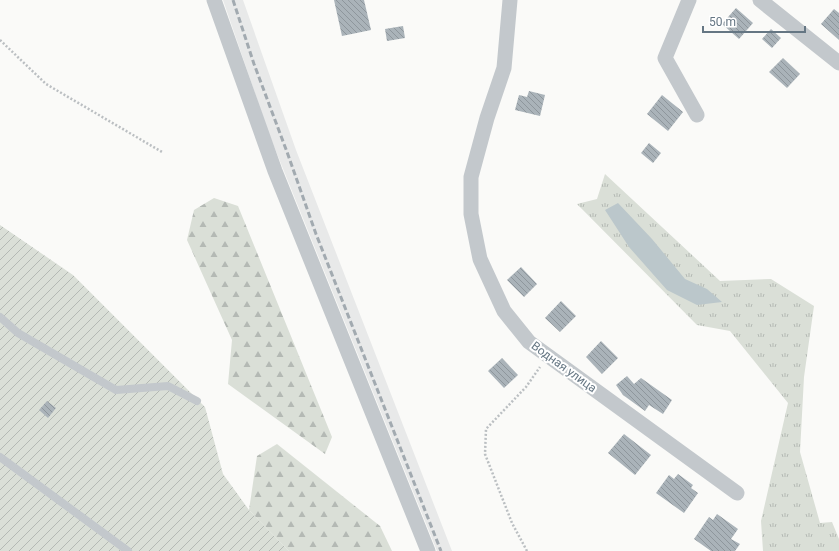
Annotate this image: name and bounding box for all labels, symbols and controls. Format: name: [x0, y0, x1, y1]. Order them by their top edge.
scale bar: [703, 8, 805, 34]
text: 50 m: [709, 15, 736, 29]
street label: Водная улица: [529, 339, 599, 395]

